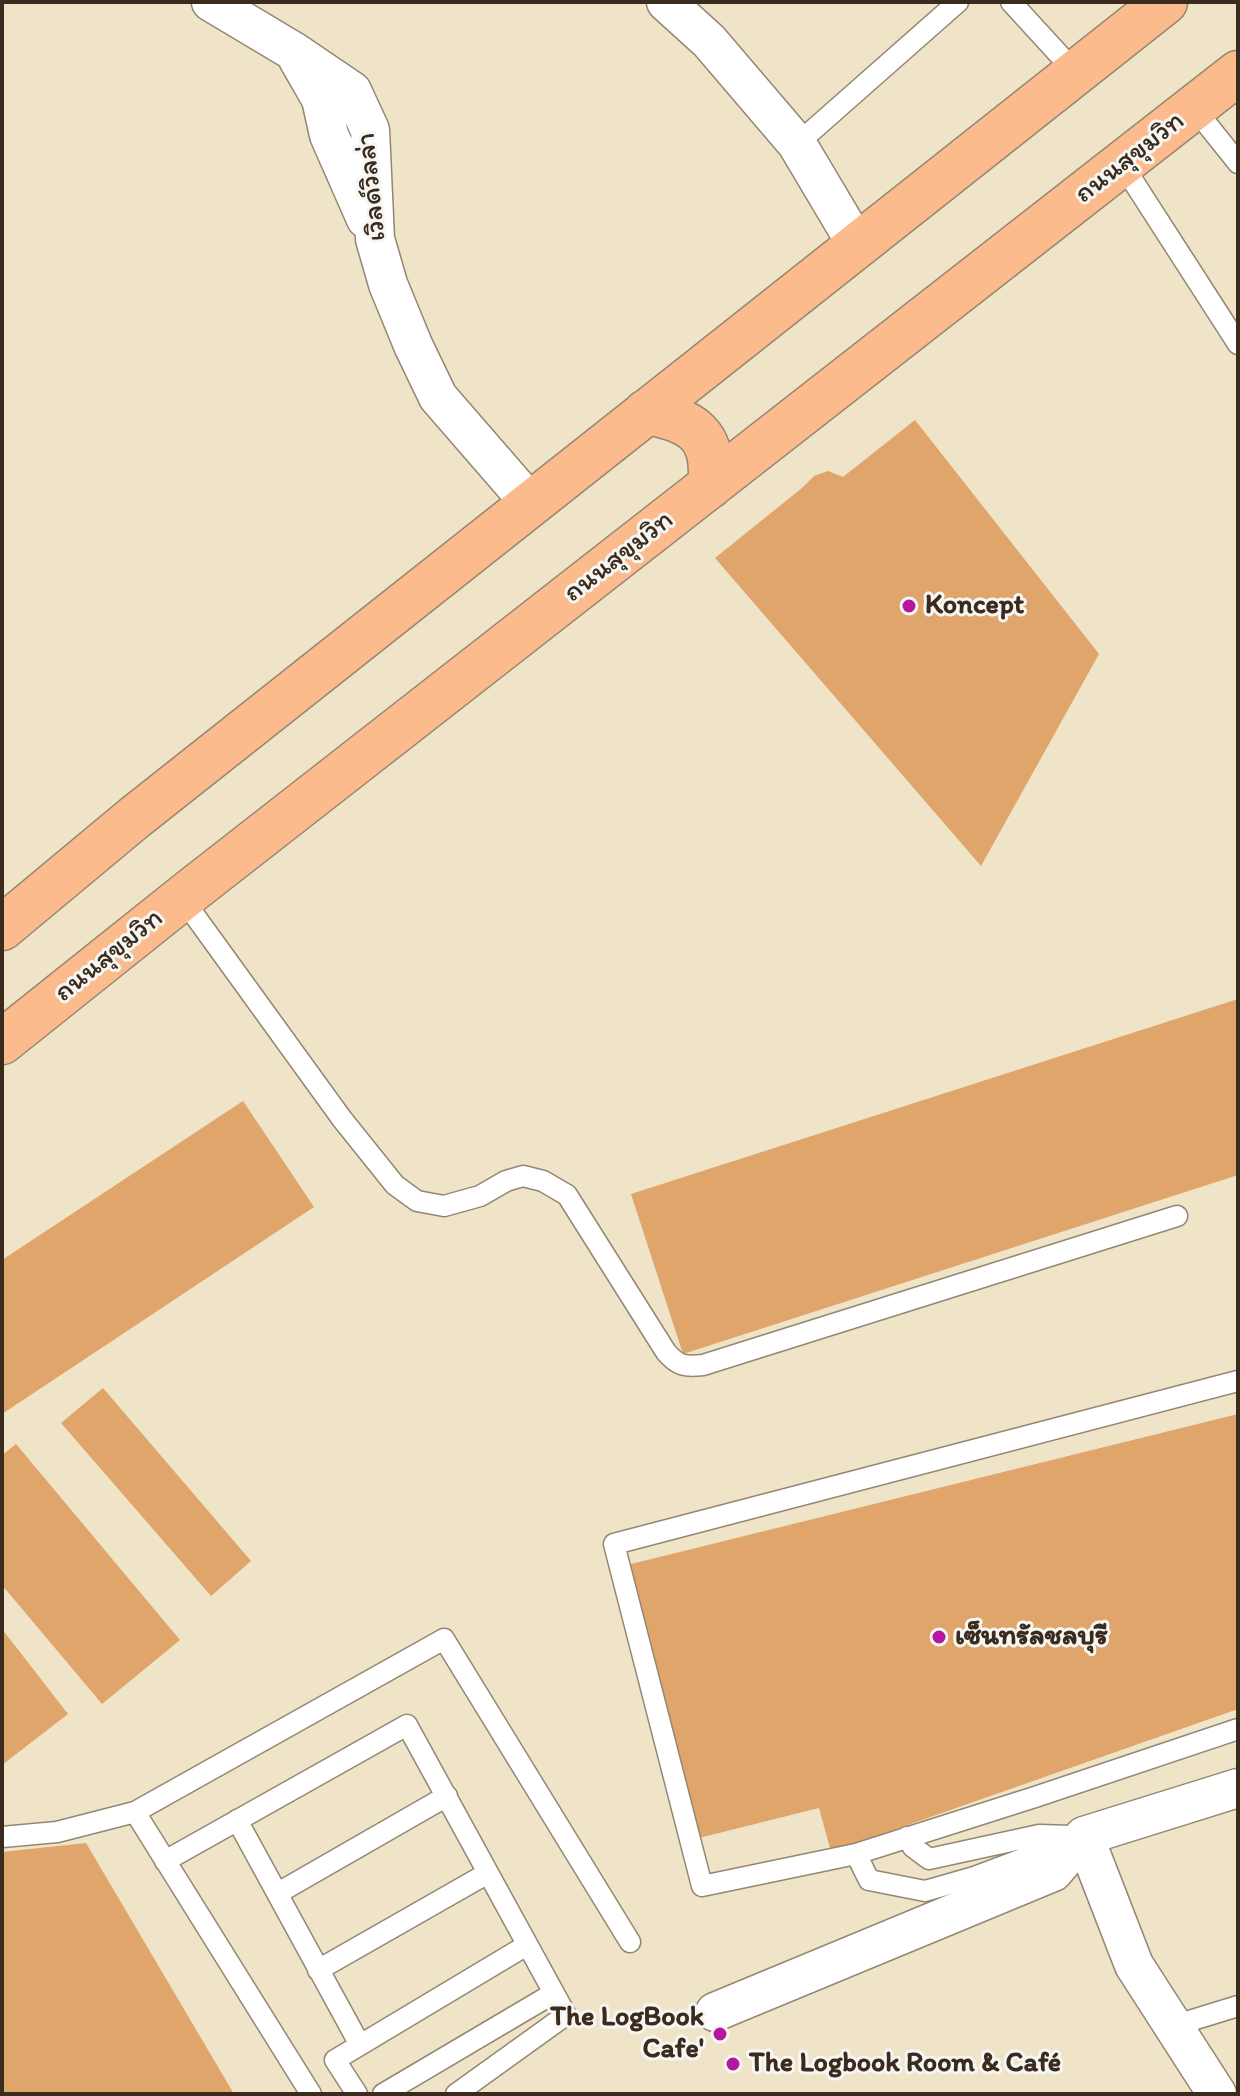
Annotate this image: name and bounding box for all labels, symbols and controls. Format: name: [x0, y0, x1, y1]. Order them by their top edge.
street label: ถนนสุขุมวิท: [1068, 105, 1192, 211]
street label: เวิลด์วิลล่า: [350, 131, 394, 243]
street label: ถนนสุขุมวิท: [557, 504, 681, 610]
place label: Koncept: [925, 589, 1024, 623]
marker: Koncept: [900, 597, 918, 615]
street label: ถนนสุขุมวิท: [48, 902, 170, 1010]
place label: เซ็นทรัลชลบุรี: [955, 1620, 1108, 1654]
marker: เซ็นทรัลชลบุรี: [930, 1628, 948, 1646]
place label: The LogBook Cafe': [550, 2001, 704, 2067]
marker: The LogBook Cafe': [711, 2025, 729, 2043]
place label: The Logbook Room & Café: [749, 2047, 1061, 2081]
marker: The Logbook Room & Café: [724, 2055, 742, 2073]

